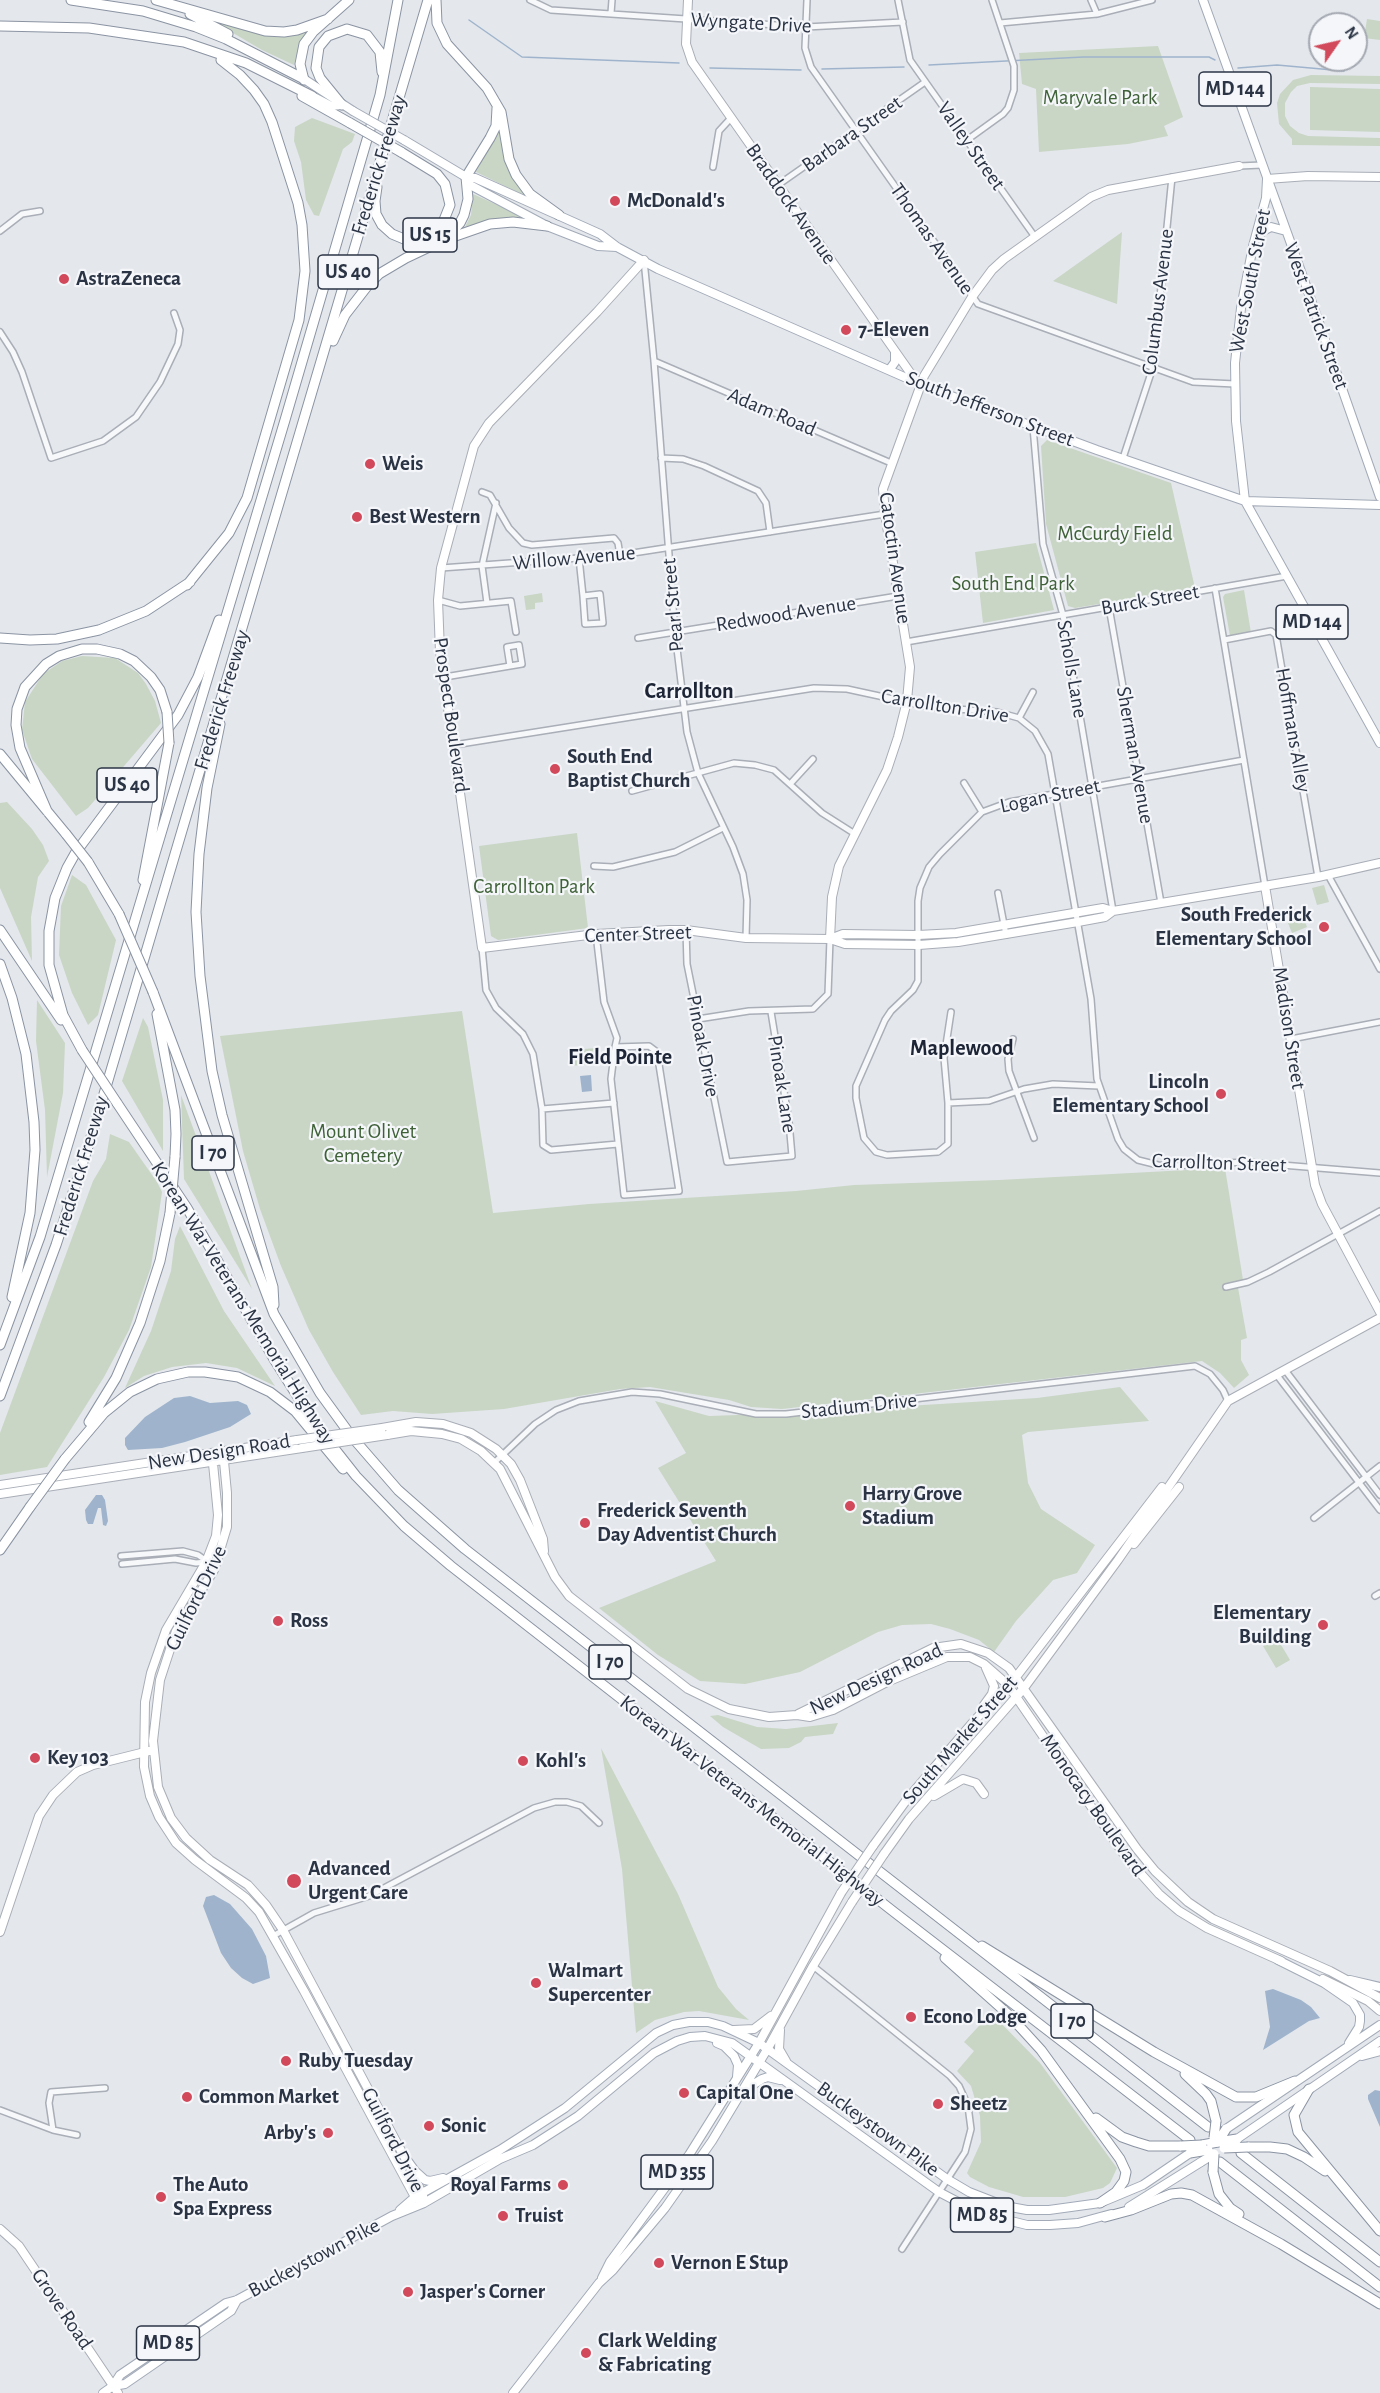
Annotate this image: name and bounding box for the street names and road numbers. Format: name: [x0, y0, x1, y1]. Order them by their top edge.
street label: Wyngate Drive: [690, 7, 812, 39]
road number: MD 144: [1199, 72, 1271, 106]
street label: Barbara Street: [797, 90, 907, 178]
street label: Frederick Freeway: [346, 92, 412, 238]
street label: Valley Street: [931, 97, 1011, 195]
street label: Braddock Avenue: [740, 139, 842, 269]
street label: Thomas Avenue: [884, 179, 980, 299]
street label: West South Street: [1224, 207, 1276, 355]
road number: US 15: [403, 218, 457, 252]
street label: Columbus Avenue: [1137, 227, 1179, 377]
street label: West Patrick Street: [1278, 239, 1354, 393]
road number: US 40: [318, 255, 378, 289]
street label: South Jefferson Street: [903, 365, 1077, 453]
street label: Adam Road: [724, 382, 820, 442]
street label: Catoctin Avenue: [873, 491, 917, 625]
street label: Willow Avenue: [512, 540, 636, 576]
street label: Pearl Street: [656, 557, 690, 653]
street label: Burck Street: [1099, 579, 1201, 621]
street label: Redwood Avenue: [714, 590, 858, 638]
road number: MD 144: [1276, 605, 1348, 639]
street label: Scholls Lane: [1051, 618, 1093, 720]
street label: Frederick Freeway: [189, 627, 255, 773]
street label: Prospect Boulevard: [428, 636, 474, 794]
street label: Hoffmans Alley: [1270, 666, 1316, 794]
street label: Carrollton Drive: [879, 683, 1011, 729]
street label: Sherman Avenue: [1111, 684, 1159, 826]
road number: US 40: [97, 768, 157, 802]
street label: Logan Street: [998, 773, 1102, 819]
street label: Center Street: [584, 920, 692, 948]
street label: Madison Street: [1267, 965, 1311, 1091]
street label: Pinoak Drive: [681, 993, 725, 1099]
street label: Pinoak Lane: [762, 1033, 802, 1135]
street label: Frederick Freeway: [48, 1093, 114, 1239]
road number: I 70: [192, 1136, 234, 1170]
street label: Carrollton Street: [1151, 1148, 1287, 1178]
street label: Korean War Veterans Memorial Highway: [145, 1157, 341, 1449]
street label: Stadium Drive: [800, 1387, 918, 1425]
street label: New Design Road: [146, 1428, 292, 1476]
street label: Guilford Drive: [160, 1541, 232, 1655]
street label: New Design Road: [806, 1637, 946, 1721]
road number: I 70: [589, 1645, 631, 1679]
street label: South Market Street: [897, 1670, 1023, 1810]
street label: Korean War Veterans Memorial Highway: [615, 1690, 889, 1912]
street label: Monocacy Boulevard: [1034, 1729, 1152, 1881]
road number: I 70: [1051, 2004, 1093, 2038]
street label: Buckeystown Pike: [812, 2076, 944, 2182]
street label: Guilford Drive: [356, 2083, 430, 2197]
road number: MD 355: [641, 2155, 713, 2189]
road number: MD 85: [950, 2198, 1014, 2232]
street label: Buckeystown Pike: [244, 2213, 384, 2303]
street label: Grove Road: [26, 2264, 98, 2354]
road number: MD 85: [136, 2326, 200, 2360]

